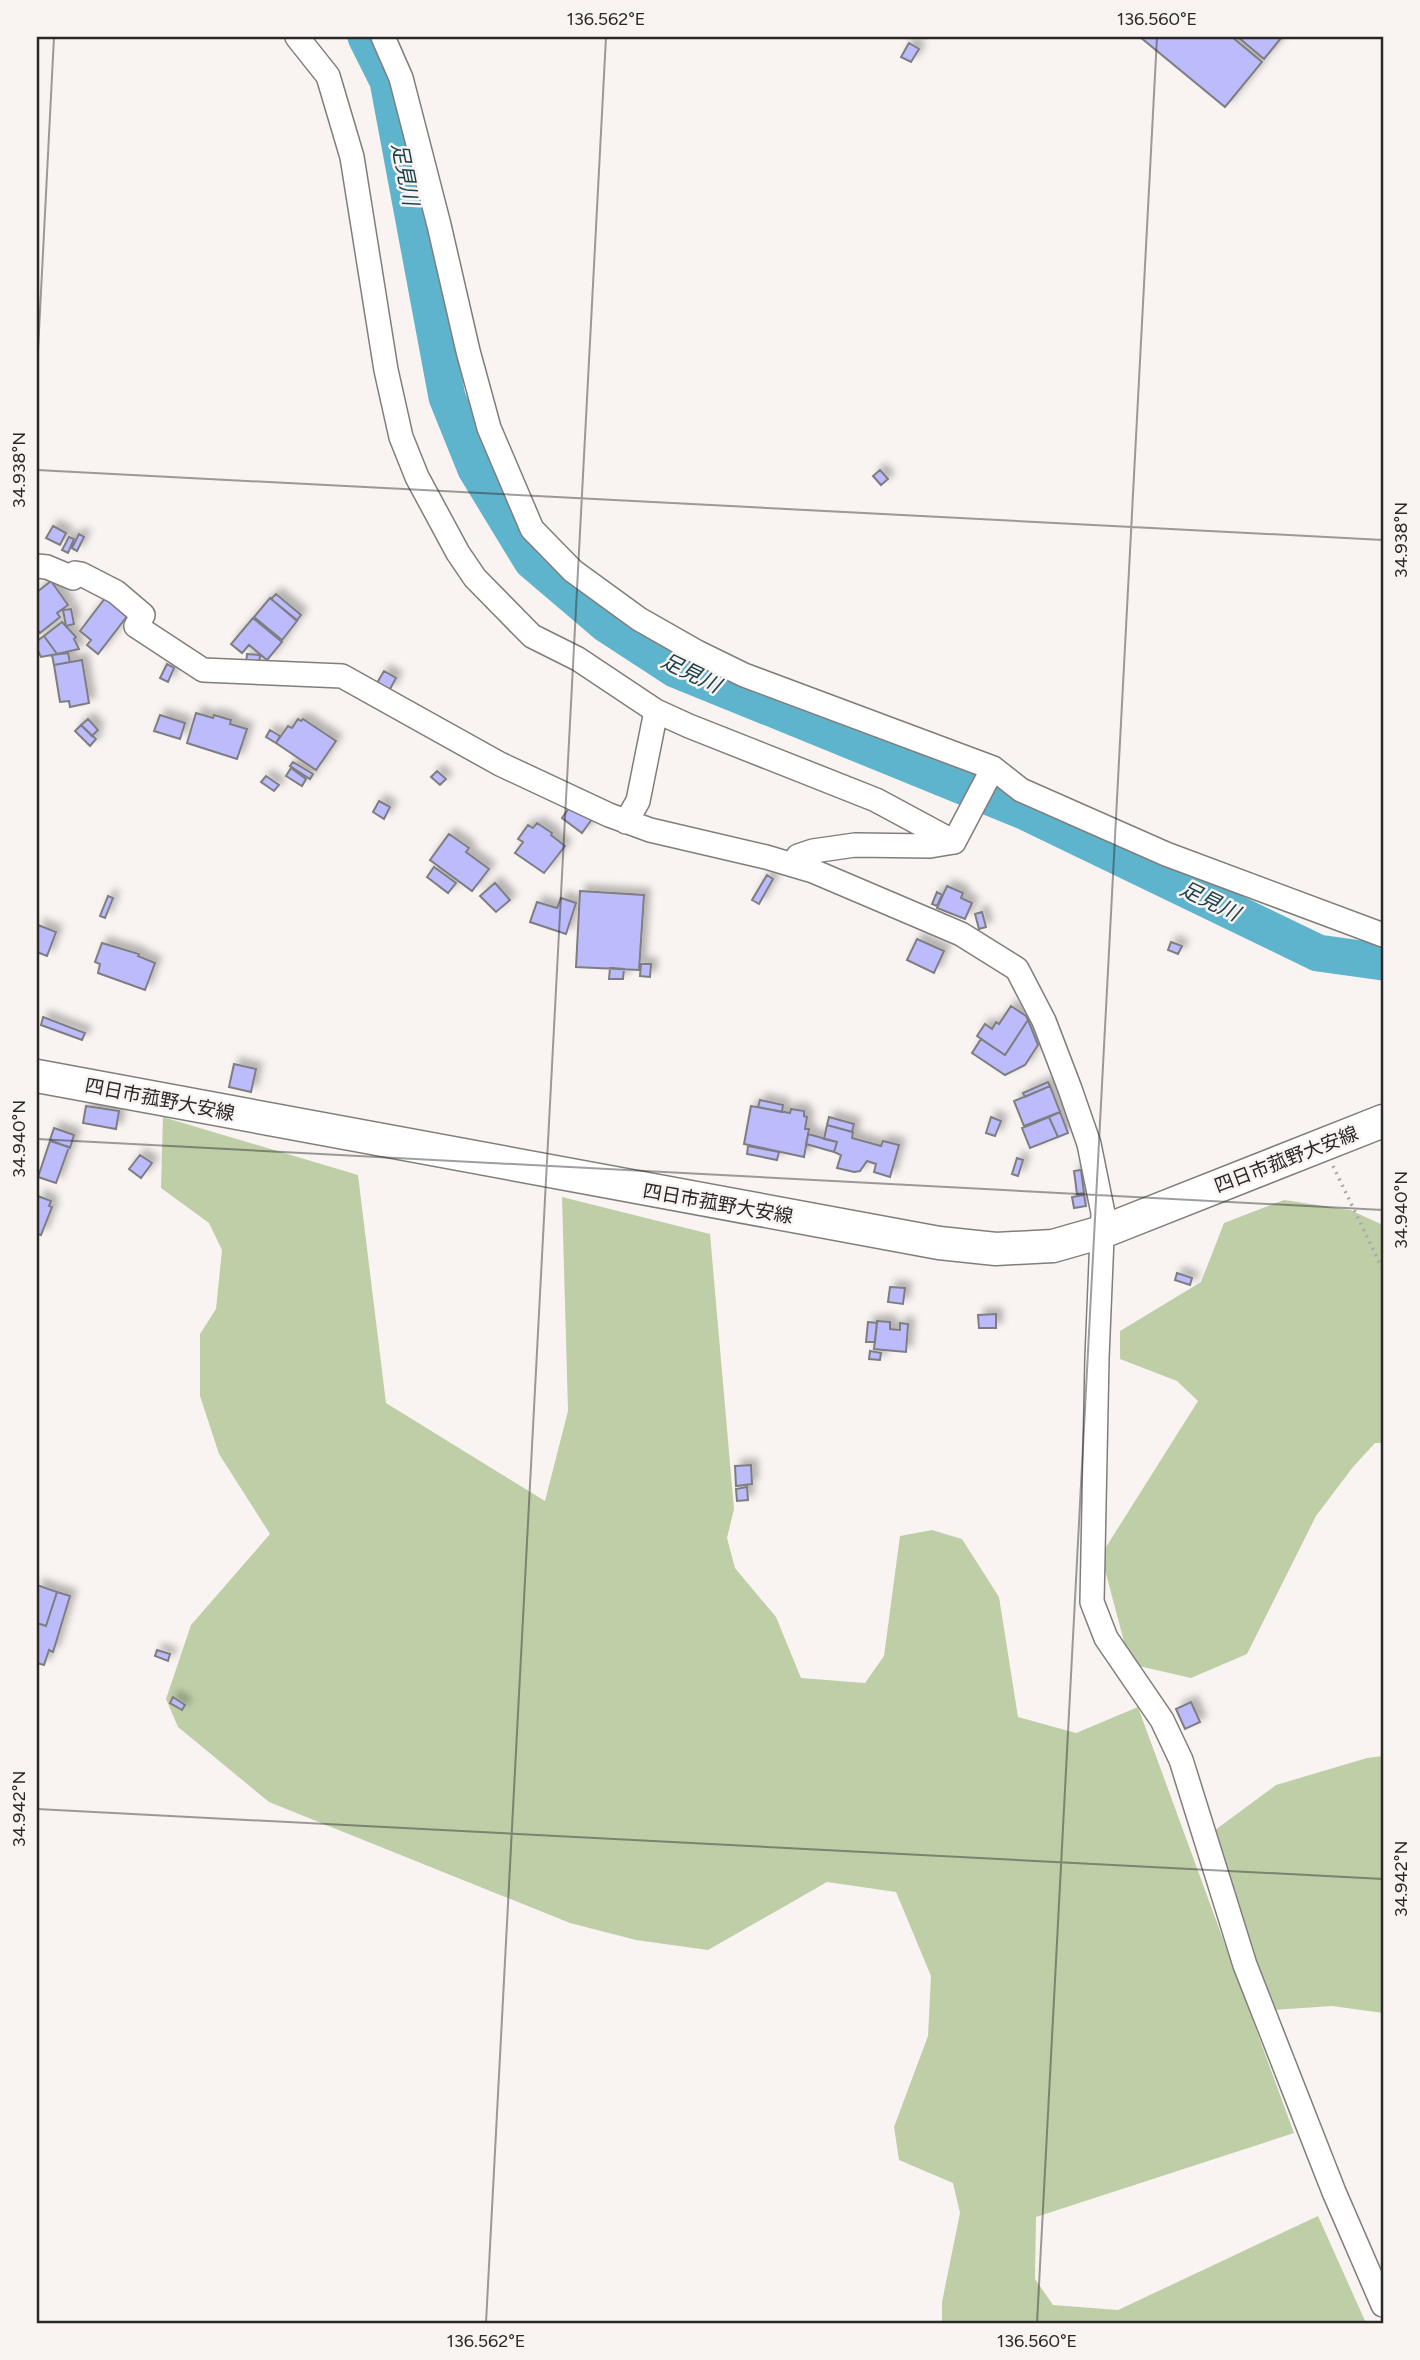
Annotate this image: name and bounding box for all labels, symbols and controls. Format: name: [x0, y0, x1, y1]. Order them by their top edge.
text: 136.562°E: [566, 8, 646, 30]
text: 136.560°E: [1117, 8, 1197, 30]
water label: 足見川: [387, 141, 424, 209]
text: 34.938°N: [8, 432, 30, 508]
text: 34.938°N: [1390, 502, 1412, 578]
water label: 足見川: [657, 648, 727, 698]
water label: 足見川: [1176, 876, 1246, 926]
street label: 四日市菰野大安線: [83, 1074, 237, 1125]
text: 34.940°N: [8, 1100, 30, 1178]
street label: 四日市菰野大安線: [1211, 1121, 1361, 1197]
text: 34.940°N: [1390, 1171, 1412, 1249]
street label: 四日市菰野大安線: [641, 1179, 795, 1228]
text: 34.942°N: [8, 1771, 30, 1847]
text: 34.942°N: [1390, 1841, 1412, 1917]
text: 136.562°E: [446, 2330, 526, 2352]
text: 136.560°E: [997, 2330, 1077, 2352]

